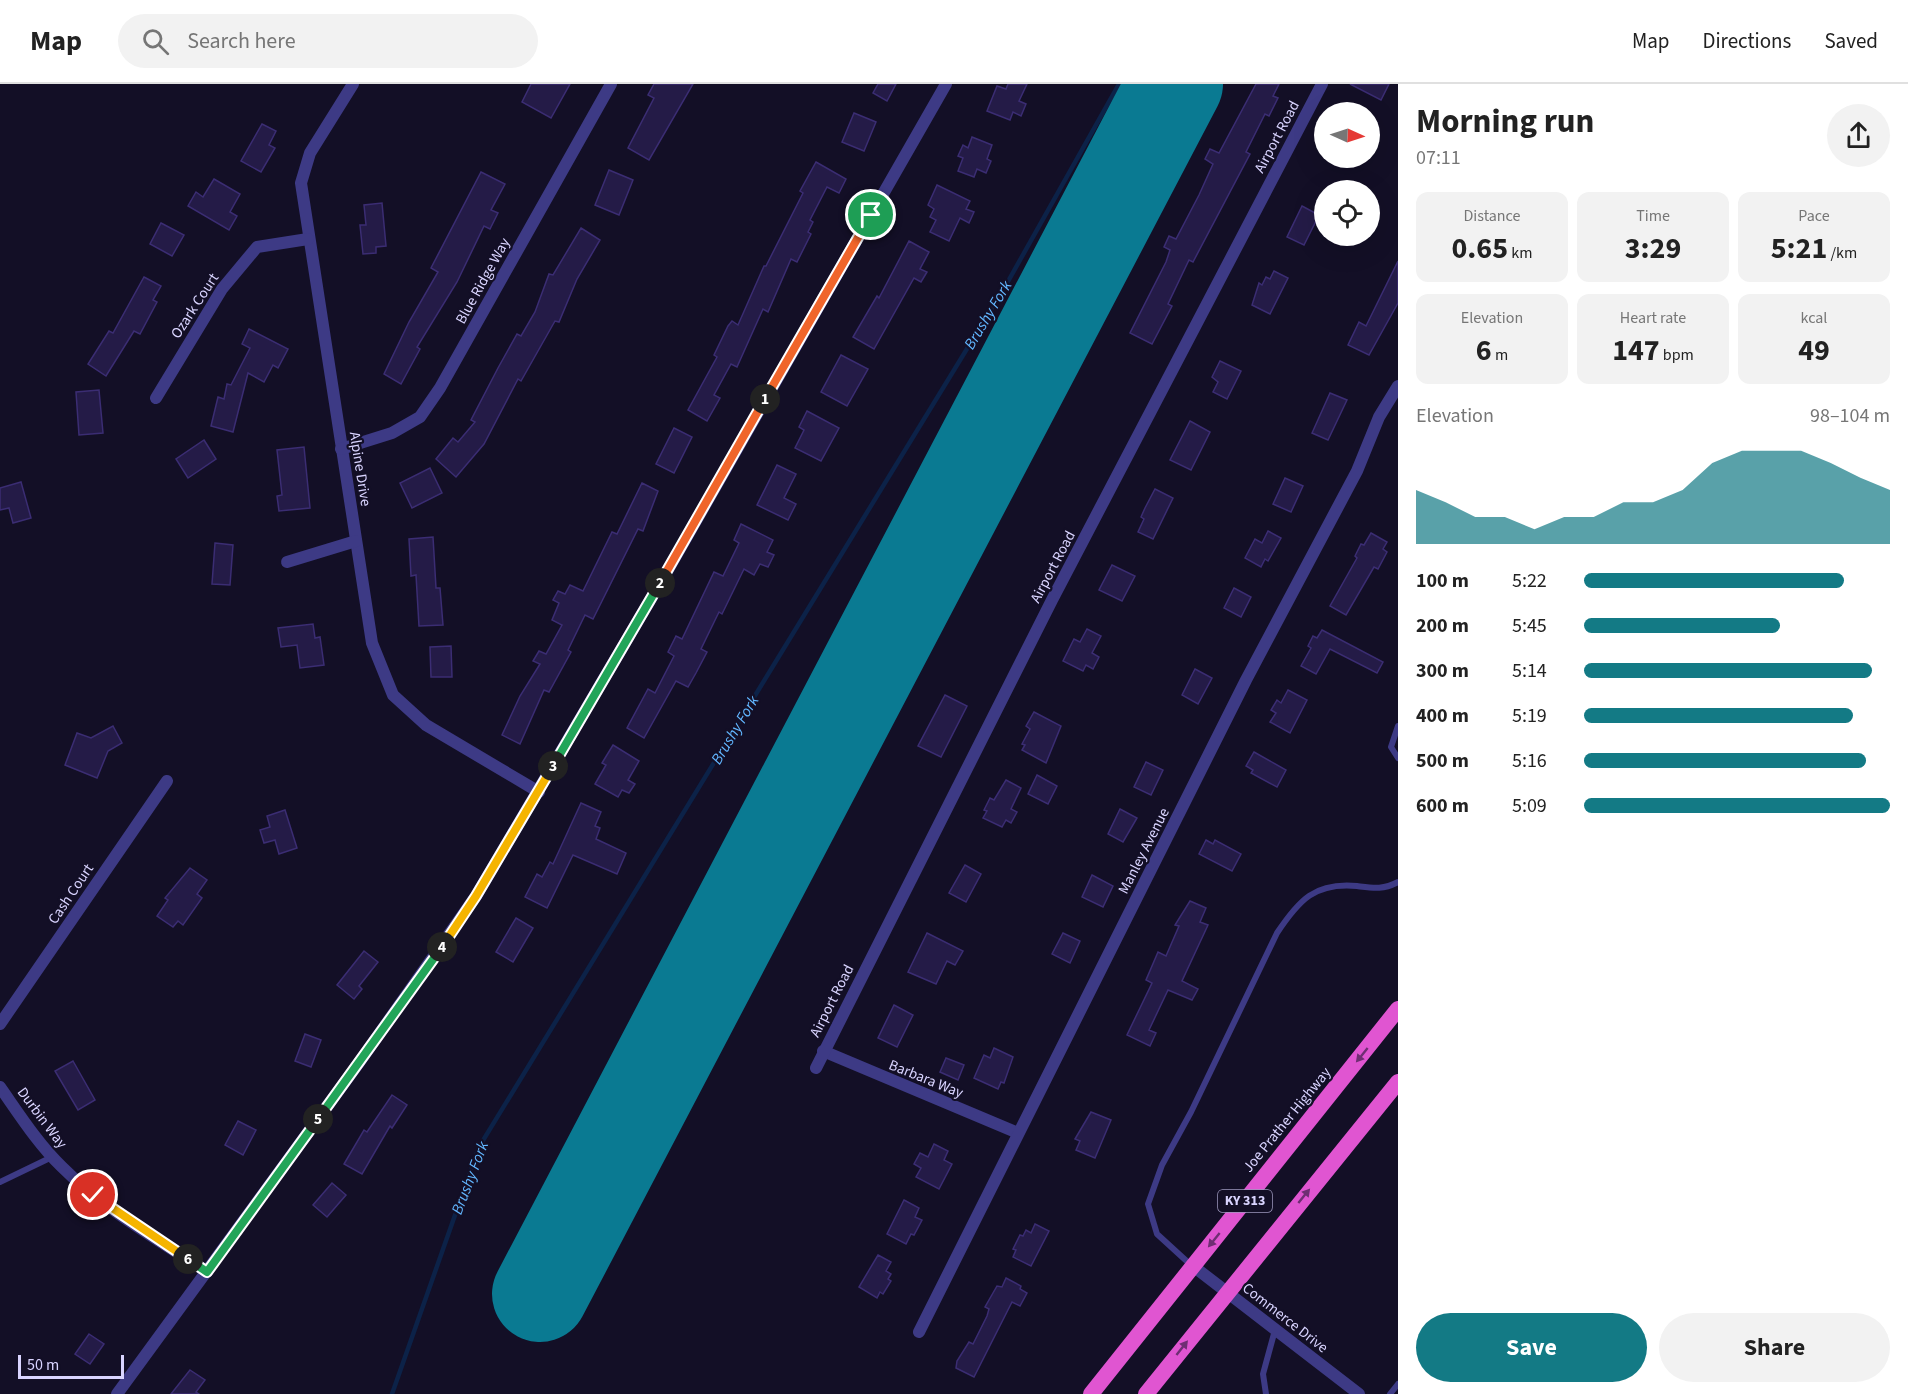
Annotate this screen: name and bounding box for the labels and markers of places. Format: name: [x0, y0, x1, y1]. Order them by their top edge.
pin: [845, 189, 896, 240]
pin: 1: [750, 384, 780, 414]
pin: 2: [645, 568, 675, 598]
pin: 3: [538, 751, 568, 781]
pin: 4: [427, 932, 457, 962]
pin: 5: [303, 1104, 333, 1134]
pin: [67, 1169, 118, 1220]
pin: 6: [173, 1244, 203, 1274]

